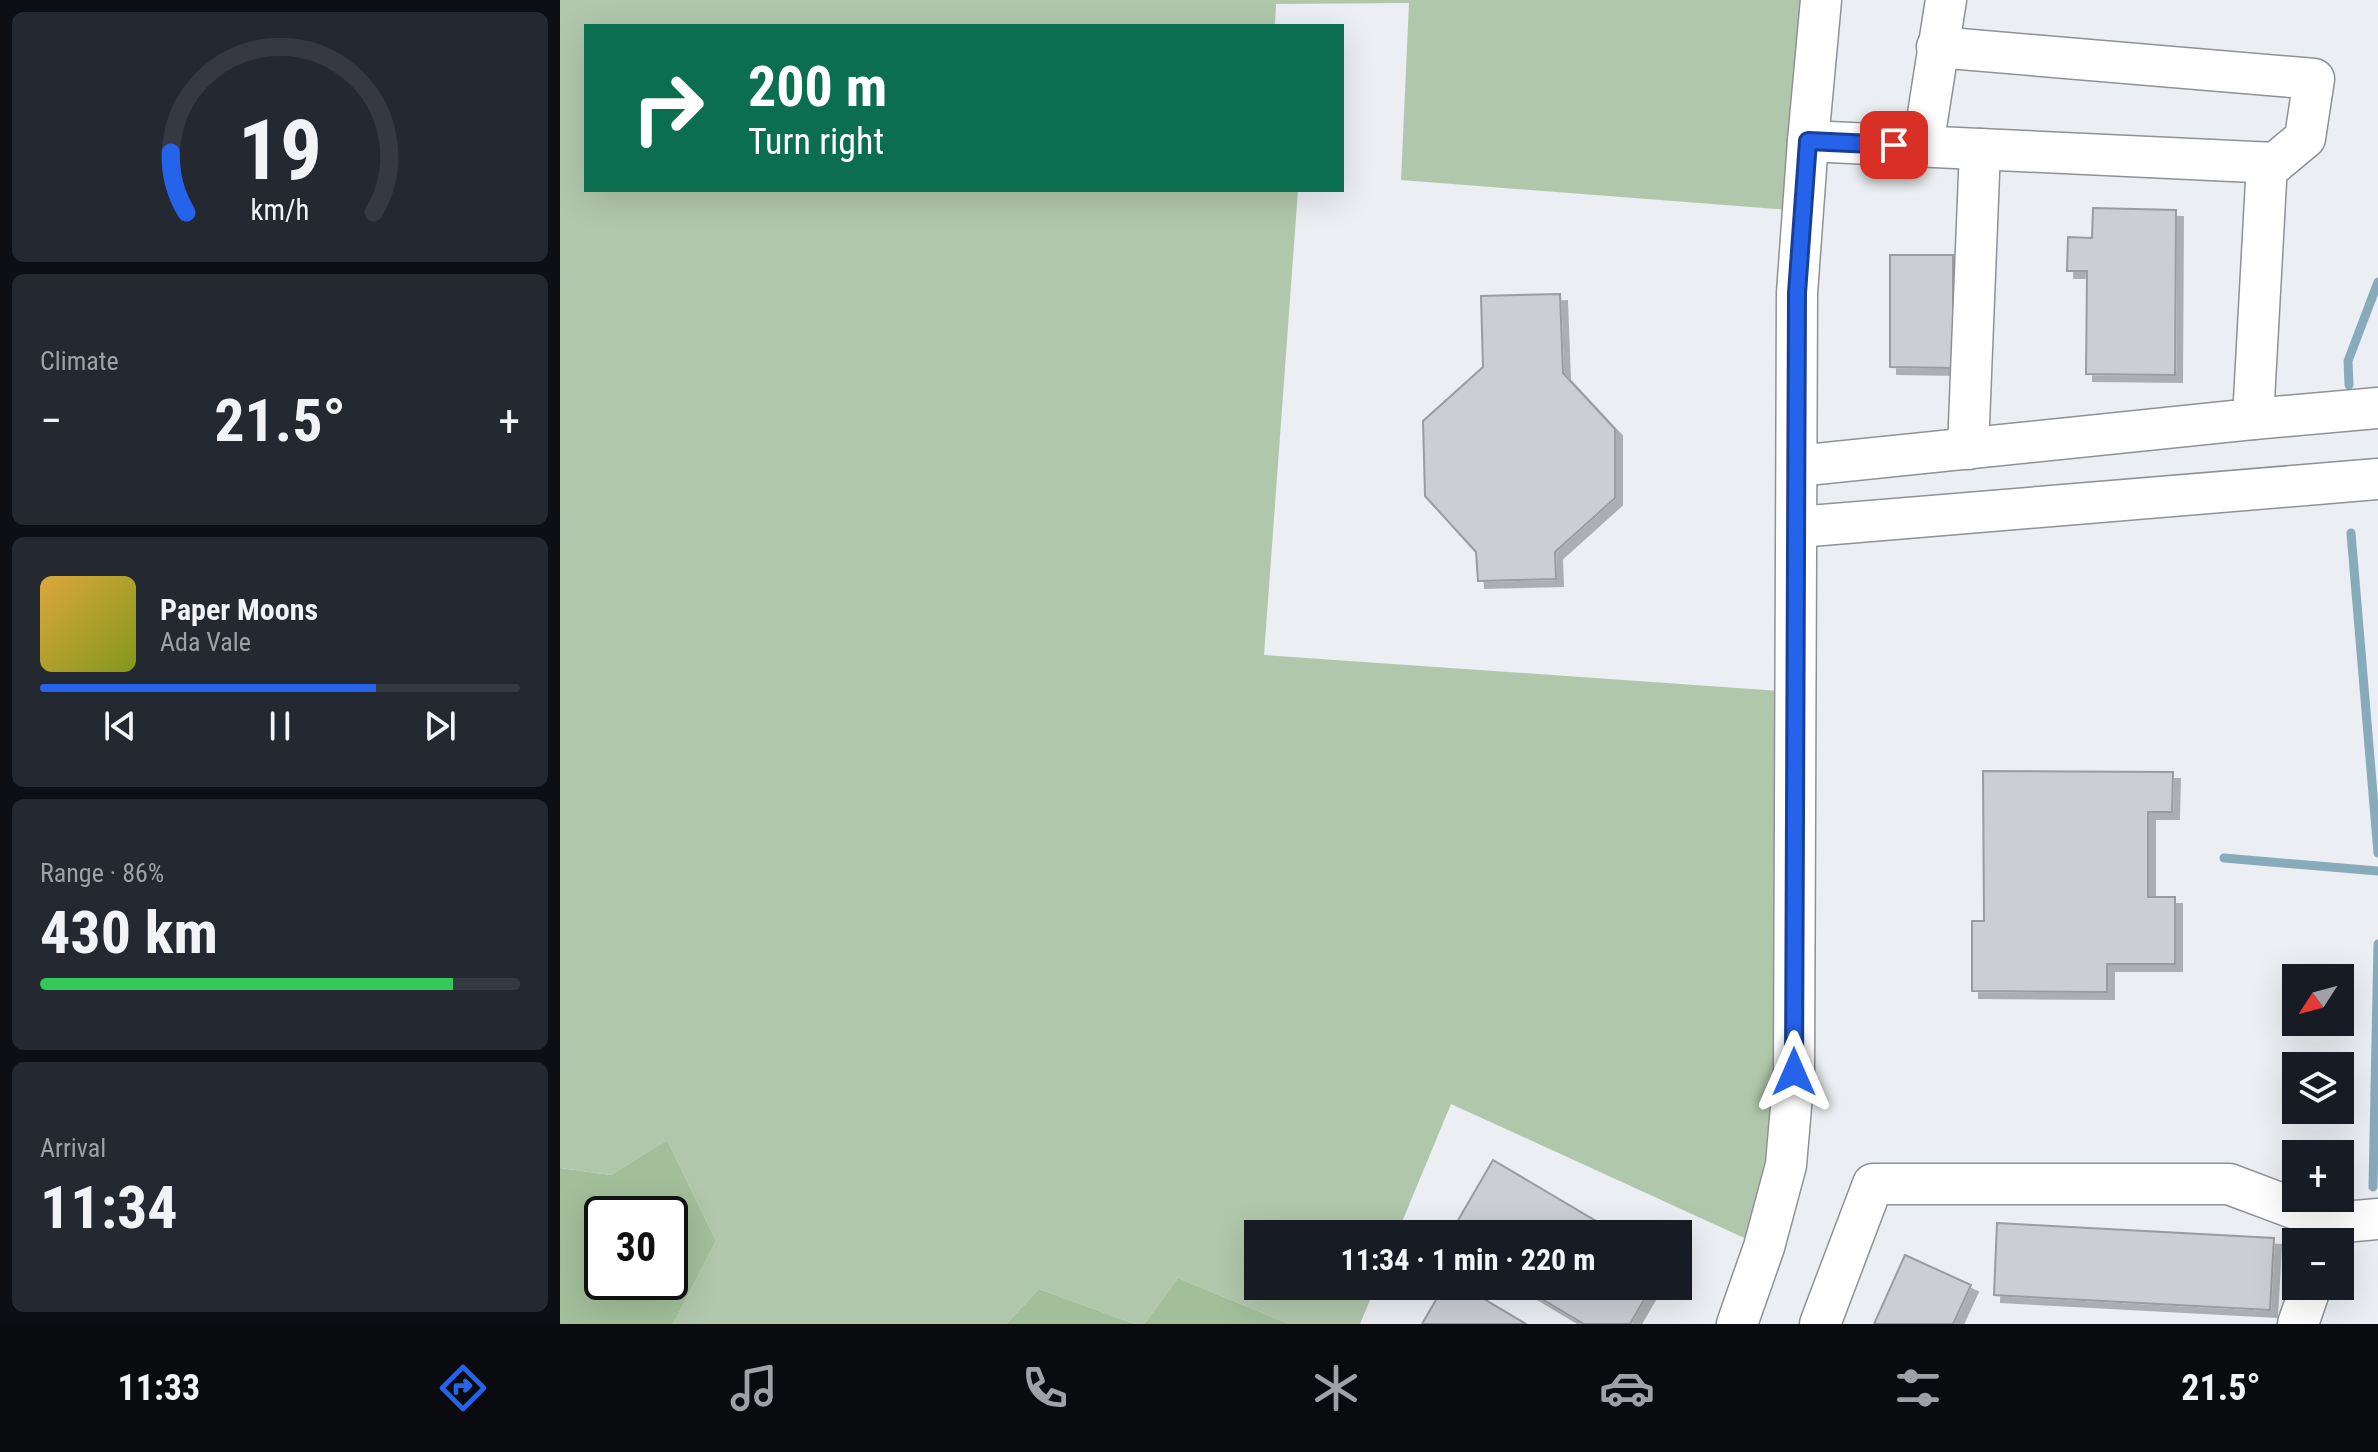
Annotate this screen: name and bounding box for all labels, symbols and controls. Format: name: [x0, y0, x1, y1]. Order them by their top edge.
text: 200 m: [748, 54, 887, 120]
icon: right: [616, 56, 720, 160]
text: 19: [238, 102, 322, 199]
pin: [1860, 111, 1928, 179]
text: Turn right: [748, 121, 884, 163]
icon: arrive: [1872, 123, 1916, 167]
text: km/h: [251, 193, 309, 227]
text: Climate: [40, 346, 119, 376]
text: 21.5°: [214, 385, 346, 456]
text: −: [40, 395, 62, 447]
text: +: [498, 395, 520, 447]
text: Paper Moons: [160, 592, 318, 627]
text: Ada Vale: [160, 627, 251, 657]
icon: previous: [98, 704, 142, 748]
icon: pause: [258, 704, 302, 748]
icon: next: [418, 704, 462, 748]
text: Range · 86%: [40, 858, 164, 888]
text: 430 km: [40, 897, 218, 968]
north arrow: [2282, 964, 2354, 1036]
map controls: [2282, 964, 2354, 1300]
position arrow: [1752, 1030, 1836, 1114]
button: layers: [2282, 1052, 2354, 1124]
text: Arrival: [40, 1133, 106, 1163]
button: +: [2282, 1140, 2354, 1212]
text: 11:34: [40, 1172, 178, 1243]
speed limit sign: 30: [584, 1196, 688, 1300]
button: −: [2282, 1228, 2354, 1300]
text: 11:34 · 1 min · 220 m: [1341, 1242, 1595, 1277]
icon: directions: [435, 1360, 491, 1416]
icon: music: [726, 1360, 782, 1416]
icon: phone: [1017, 1360, 1073, 1416]
icon: climate: [1308, 1360, 1364, 1416]
icon: car: [1599, 1360, 1655, 1416]
icon: filters: [1890, 1360, 1946, 1416]
text: 11:33: [118, 1367, 200, 1409]
text: 21.5°: [2181, 1367, 2260, 1409]

